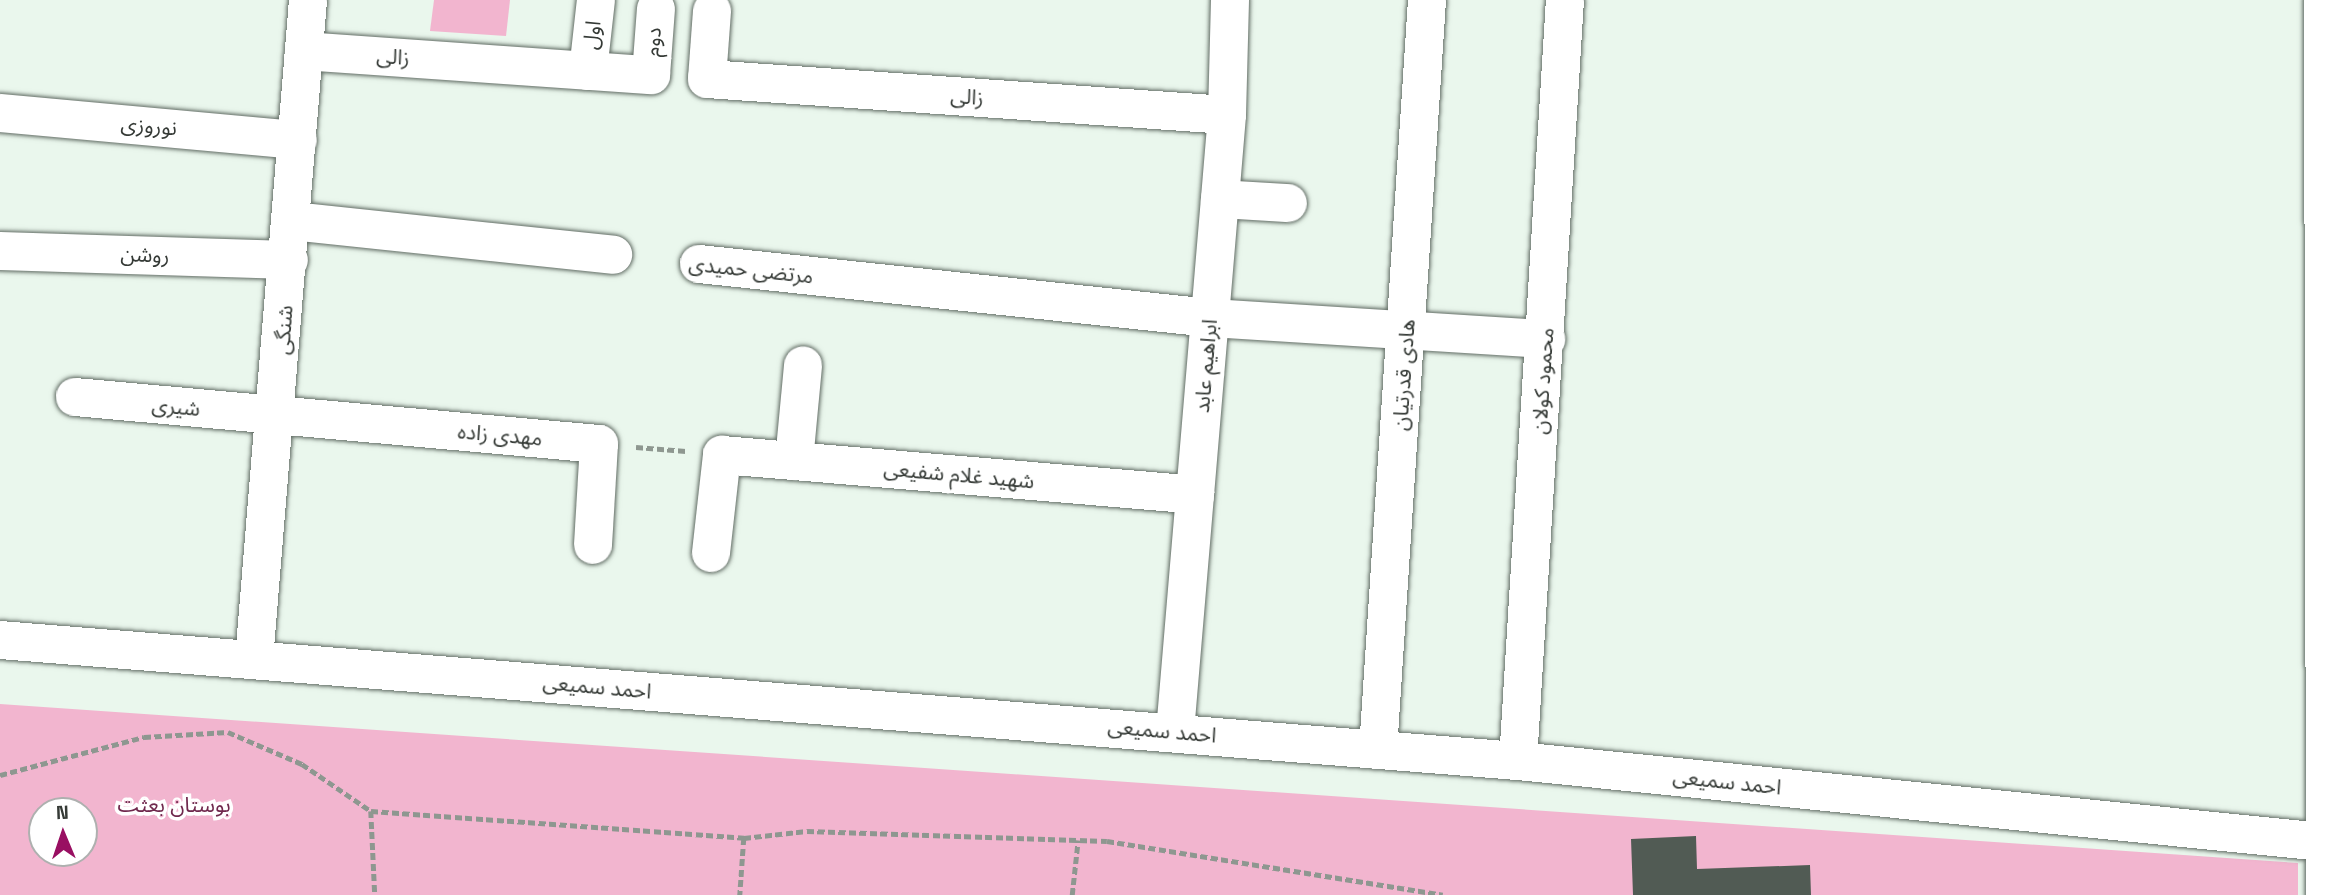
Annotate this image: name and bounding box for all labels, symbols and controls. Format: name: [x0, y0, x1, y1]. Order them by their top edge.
street label: اول: [578, 19, 606, 51]
street label: دوم: [639, 26, 667, 58]
street label: زالی: [376, 43, 410, 71]
street label: زالی: [950, 83, 984, 111]
street label: نوروزی: [120, 111, 178, 141]
street label: روشن: [120, 242, 170, 268]
street label: مرتضی حمیدی: [687, 251, 815, 289]
street label: شنگی: [270, 304, 298, 356]
street label: ابراهیم عابد: [1189, 318, 1223, 414]
street label: هادی قدرتیان: [1388, 318, 1420, 432]
street label: محمود کولان: [1527, 327, 1559, 435]
street label: شیری: [151, 392, 201, 422]
street label: مهدی زاده: [457, 419, 543, 451]
street label: شهید غلام شفیعی: [883, 456, 1035, 494]
street label: احمد سمیعی: [542, 670, 652, 704]
street label: احمد سمیعی: [1107, 714, 1217, 748]
street label: احمد سمیعی: [1672, 764, 1782, 800]
park label: بوستان بعثت: [117, 792, 231, 818]
north arrow: [28, 797, 98, 867]
text: N: [56, 800, 69, 825]

